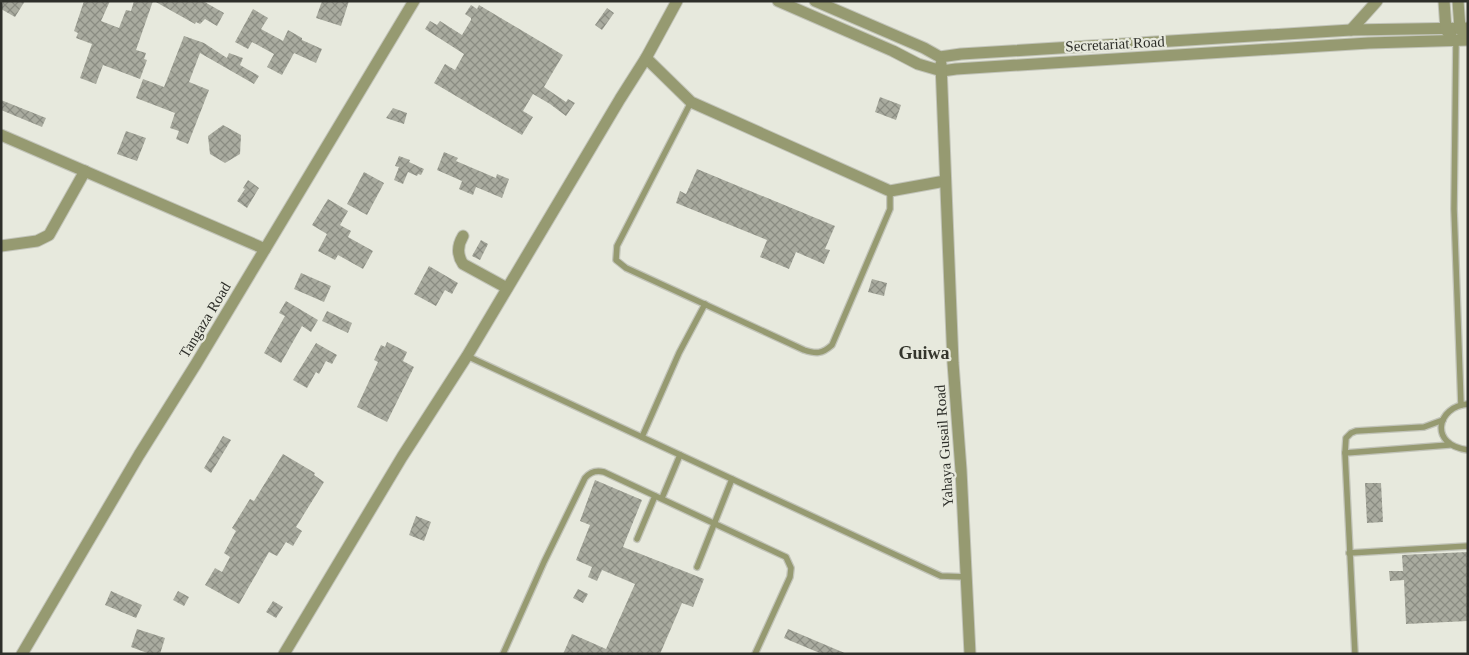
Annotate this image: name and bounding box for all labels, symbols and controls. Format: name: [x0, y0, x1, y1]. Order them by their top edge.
street label: Secretariat Road: [1065, 33, 1166, 55]
street label: Tangaza Road: [176, 279, 234, 361]
district label: Guiwa: [898, 343, 950, 363]
street label: Yahaya Gusail Road: [932, 384, 956, 508]

